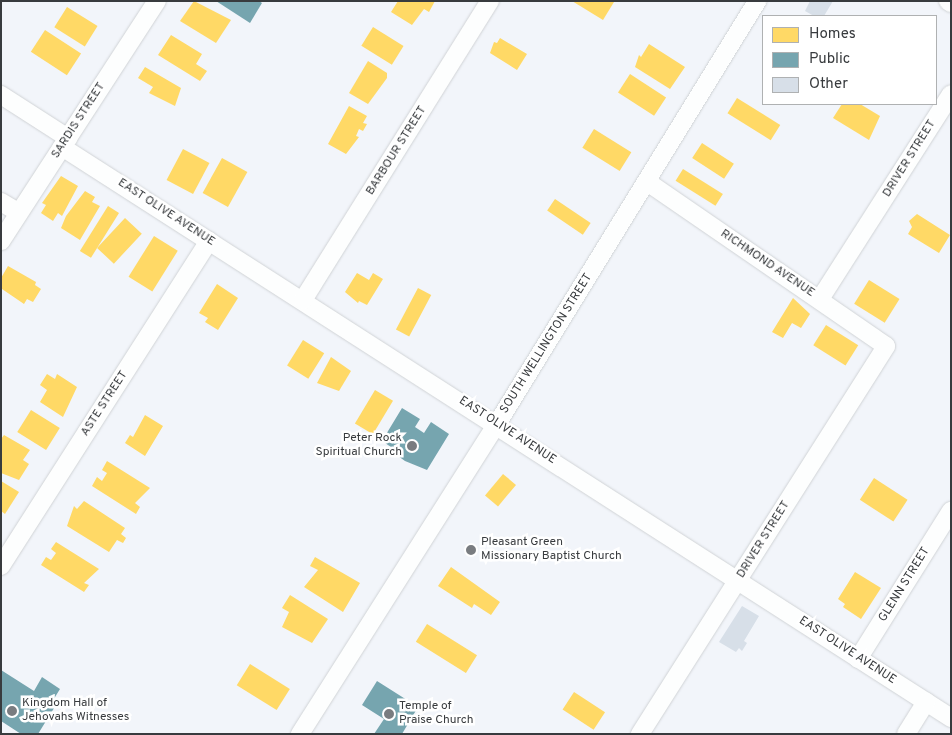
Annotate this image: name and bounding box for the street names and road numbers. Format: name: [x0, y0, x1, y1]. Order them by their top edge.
street label: SARDIS STREET: [49, 80, 109, 162]
street label: BARBOUR STREET: [364, 104, 430, 198]
street label: DRIVER STREET: [881, 118, 939, 200]
street label: EAST OLIVE AVENUE: [114, 176, 218, 250]
street label: RICHMOND AVENUE: [717, 227, 817, 301]
street label: SOUTH WELLINGTON STREET: [498, 271, 596, 417]
street label: ASTE STREET: [79, 369, 131, 439]
street label: EAST OLIVE AVENUE: [455, 394, 559, 468]
street label: DRIVER STREET: [735, 499, 793, 581]
street label: GLENN STREET: [876, 545, 934, 625]
street label: EAST OLIVE AVENUE: [795, 614, 899, 688]

